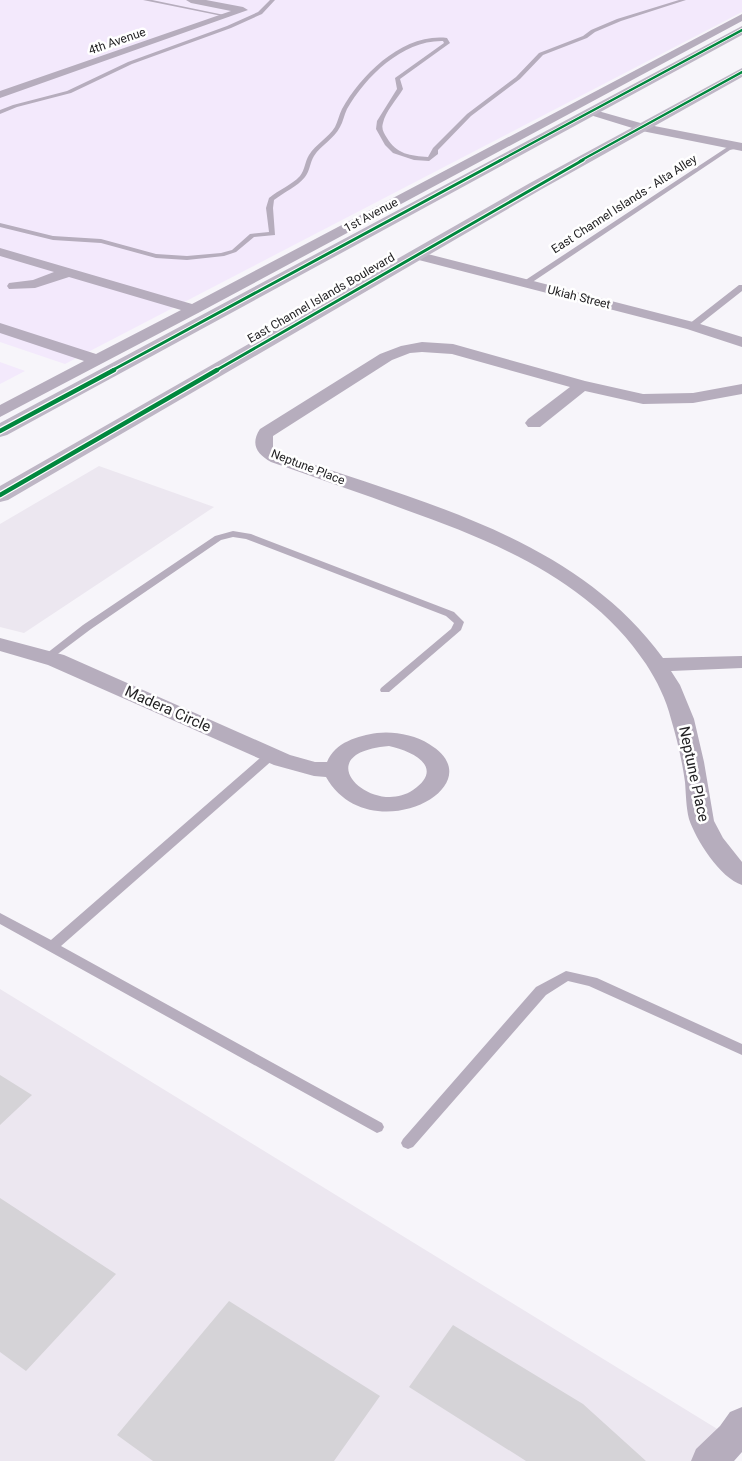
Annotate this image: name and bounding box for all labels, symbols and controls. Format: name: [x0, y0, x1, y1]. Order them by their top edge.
street label: 4th Avenue: [87, 25, 147, 57]
street label: East Channel Islands - Alta Alley: [549, 152, 700, 256]
street label: 1st Avenue: [342, 195, 400, 235]
street label: East Channel Islands Boulevard: [245, 250, 397, 346]
street label: Ukiah Street: [546, 282, 612, 312]
street label: Neptune Place: [269, 447, 347, 487]
street label: Madera Circle: [122, 682, 214, 736]
street label: Neptune Place: [675, 725, 713, 823]

